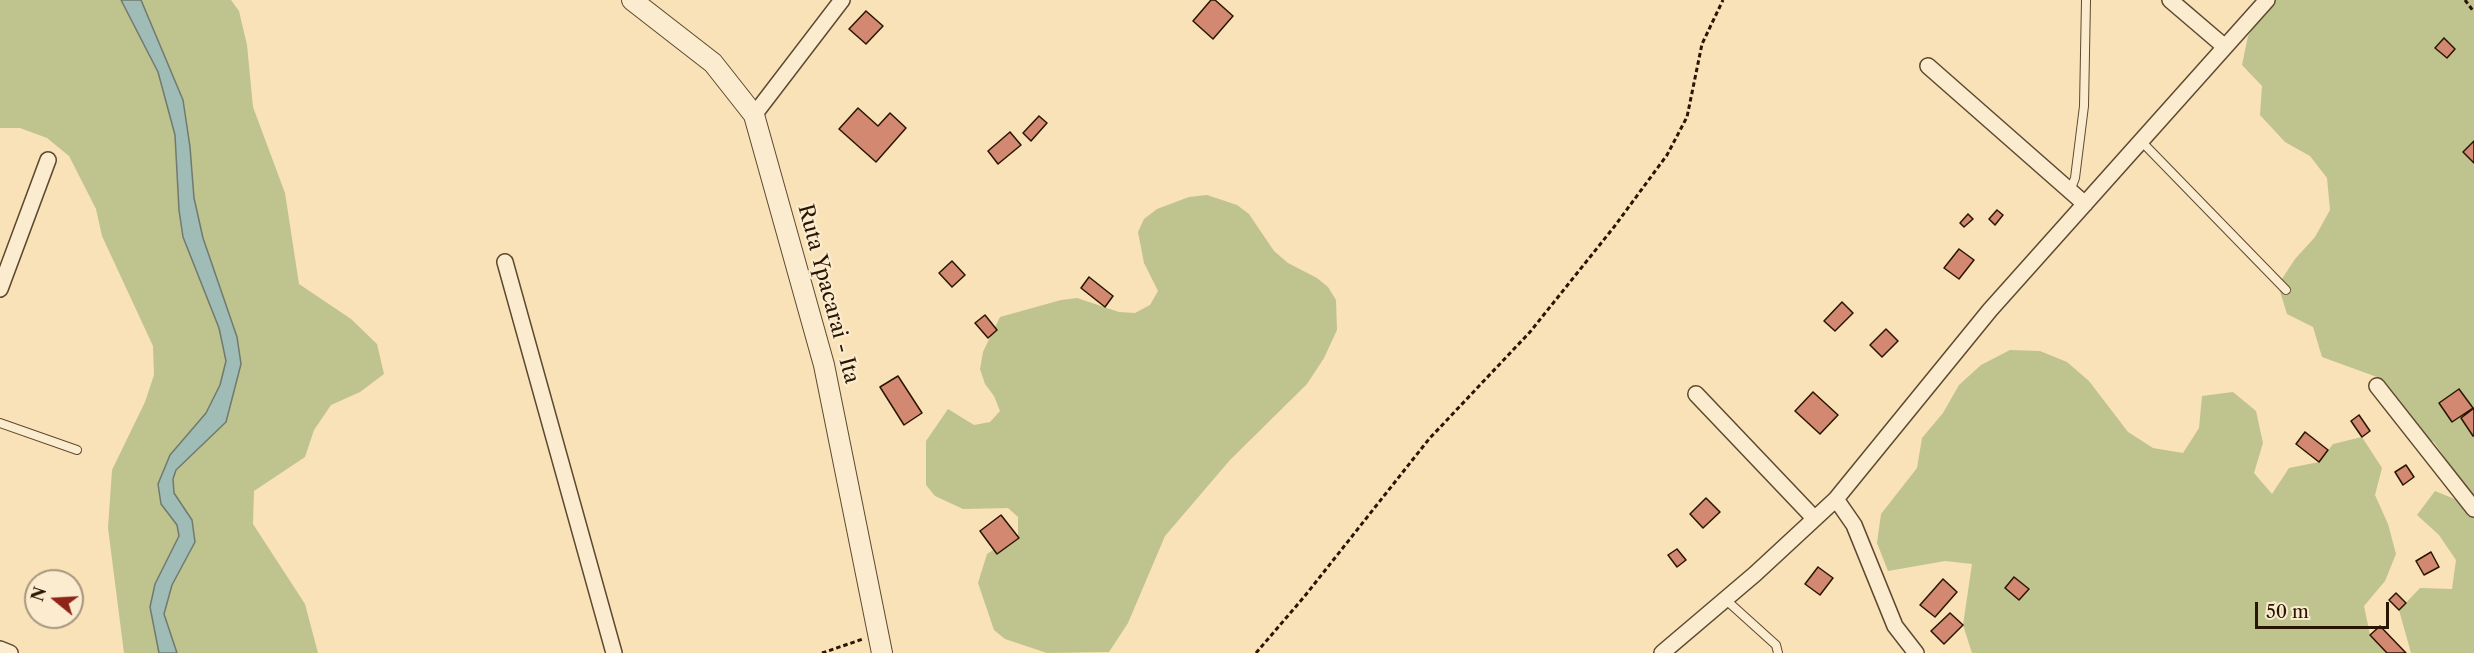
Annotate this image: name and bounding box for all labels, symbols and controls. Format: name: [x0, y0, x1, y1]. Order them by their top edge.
street label: Ruta Ypacarai - Ita: [792, 202, 864, 386]
north arrow: [24, 569, 84, 629]
text: N: [27, 584, 50, 604]
scale bar: [2258, 590, 2392, 628]
text: 50 m: [2266, 601, 2309, 623]

